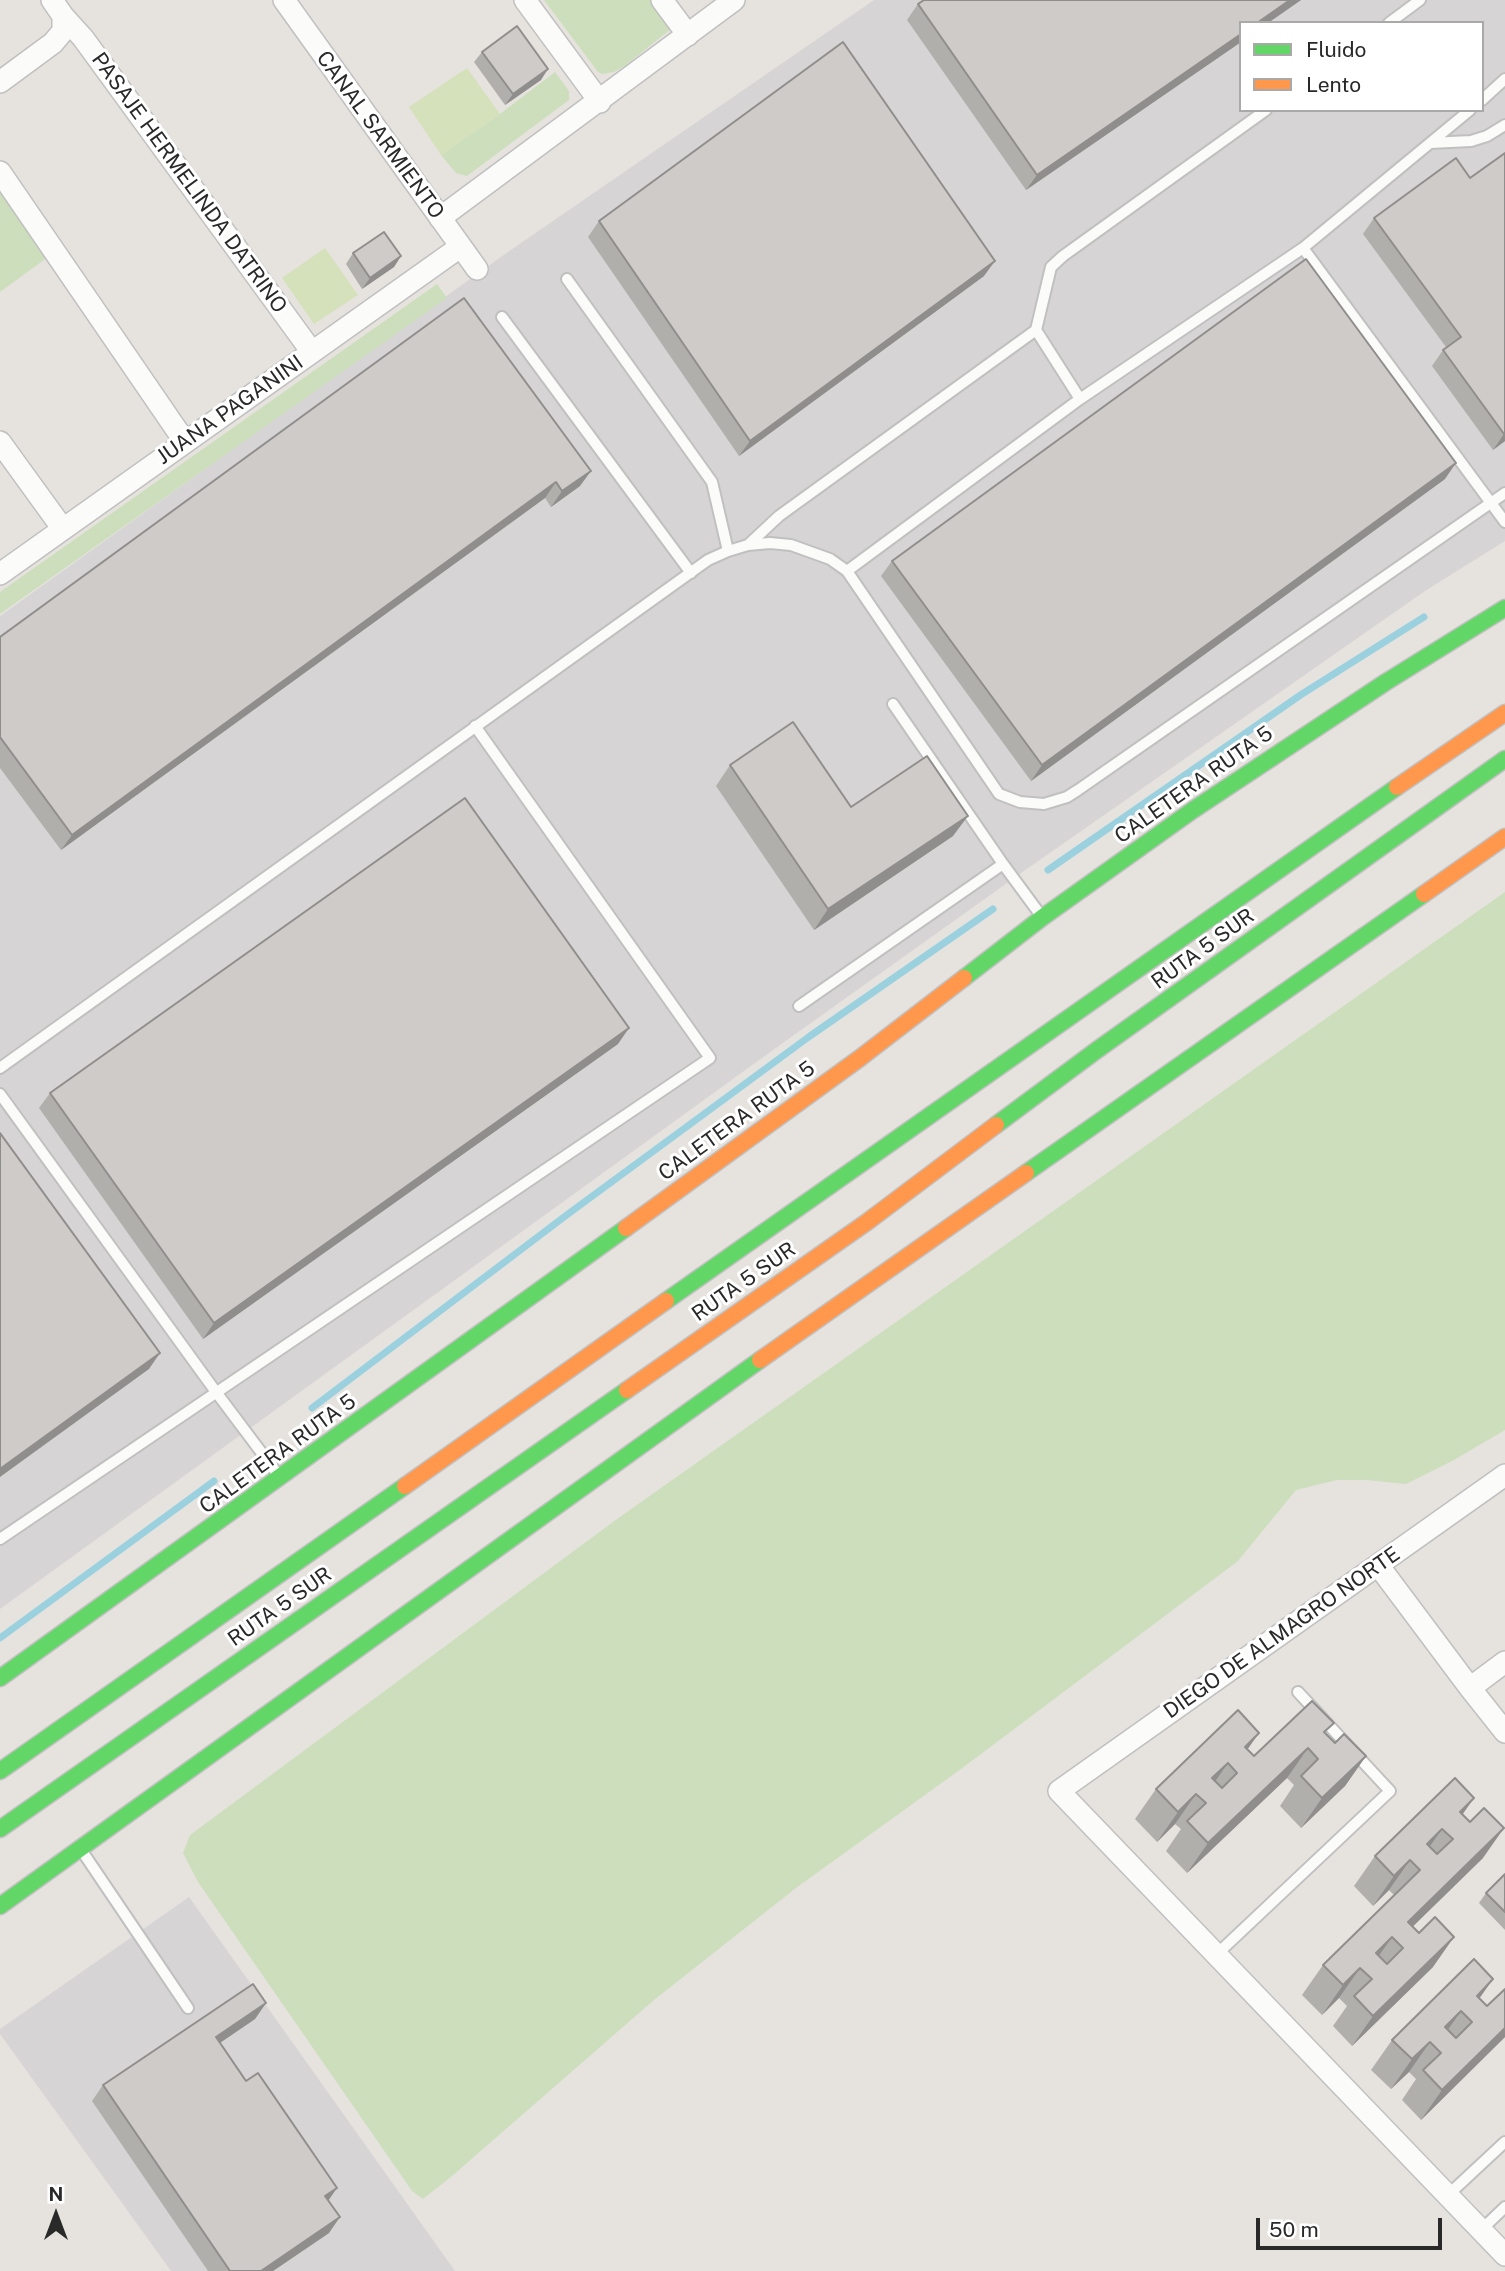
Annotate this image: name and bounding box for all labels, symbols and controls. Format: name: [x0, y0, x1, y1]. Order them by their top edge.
legend: [1239, 21, 1484, 112]
text: Fluido: [1306, 37, 1366, 62]
street label: CANAL SARMIENTO: [311, 46, 449, 224]
street label: PASAJE HERMELINDA DATRINO: [86, 48, 292, 318]
text: Lento: [1306, 72, 1361, 97]
street label: JUANA PAGANINI: [152, 350, 308, 470]
street label: CALETERA RUTA 5: [1110, 721, 1278, 849]
street label: RUTA 5 SUR: [1147, 903, 1259, 995]
street label: CALETERA RUTA 5: [654, 1056, 820, 1186]
street label: RUTA 5 SUR: [687, 1237, 801, 1327]
street label: CALETERA RUTA 5: [195, 1389, 361, 1519]
street label: DIEGO DE ALMAGRO NORTE: [1159, 1542, 1405, 1724]
street label: RUTA 5 SUR: [223, 1562, 337, 1652]
north arrow: [21, 2180, 91, 2250]
text: N: [49, 2183, 63, 2205]
scale bar: [1260, 2204, 1446, 2248]
text: 50 m: [1269, 2217, 1319, 2242]

